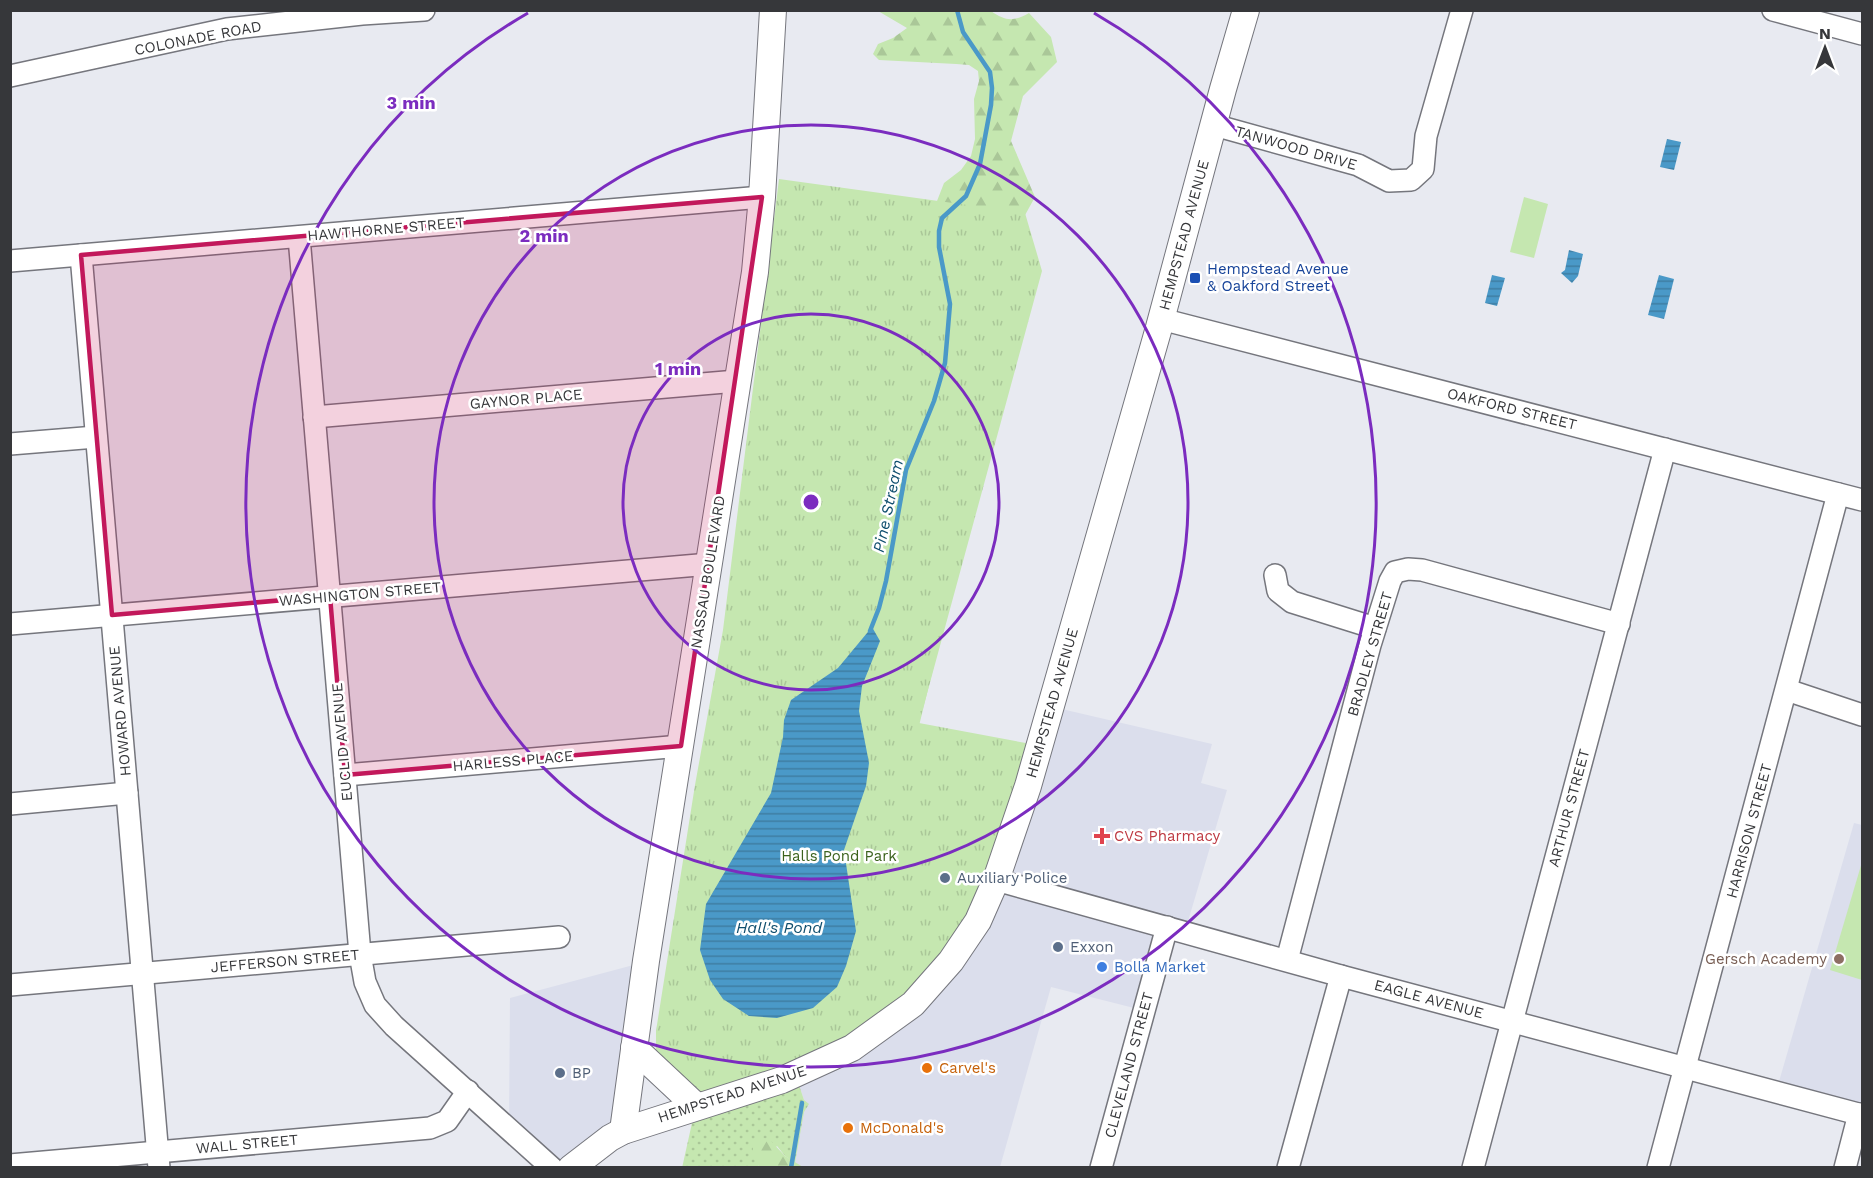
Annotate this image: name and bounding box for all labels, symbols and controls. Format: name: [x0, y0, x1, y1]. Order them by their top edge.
street label: COLONADE ROAD: [133, 17, 263, 59]
north arrow: [1795, 18, 1855, 78]
text: N: [1819, 24, 1831, 43]
text: 3 min: [386, 92, 436, 113]
street label: TANWOOD DRIVE: [1233, 122, 1359, 174]
street label: HEMPSTEAD AVENUE: [1155, 158, 1213, 312]
street label: HAWTHORNE STREET: [306, 213, 466, 245]
text: 2 min: [519, 225, 569, 246]
place label: Hempstead Avenue & Oakford Street: [1207, 260, 1349, 295]
marker: Hempstead Avenue & Oakford Street: [1188, 271, 1202, 285]
text: 1 min: [655, 358, 701, 379]
street label: OAKFORD STREET: [1445, 384, 1579, 434]
street label: GAYNOR PLACE: [469, 385, 583, 413]
water label: Pine Stream: [869, 458, 907, 554]
centre of rings: [801, 492, 821, 512]
street label: NASSAU BOULEVARD: [687, 494, 729, 650]
street label: WASHINGTON STREET: [278, 578, 442, 610]
street label: BRADLEY STREET: [1344, 590, 1396, 718]
street label: HEMPSTEAD AVENUE: [1022, 626, 1082, 780]
street label: HOWARD AVENUE: [105, 645, 135, 777]
street label: EUCLID AVENUE: [328, 682, 356, 802]
street label: HARLESS PLACE: [452, 747, 574, 775]
street label: ARTHUR STREET: [1545, 747, 1593, 869]
street label: HARRISON STREET: [1722, 762, 1776, 900]
place label: CVS Pharmacy: [1114, 827, 1220, 845]
marker: CVS Pharmacy: [1095, 829, 1109, 843]
park label: Halls Pond Park: [781, 847, 897, 865]
place label: Auxiliary Police: [957, 869, 1067, 887]
marker: Auxiliary Police: [938, 871, 952, 885]
water label: Hall's Pond: [736, 918, 823, 937]
place label: Exxon: [1070, 938, 1114, 956]
marker: Exxon: [1051, 940, 1065, 954]
street label: JEFFERSON STREET: [210, 946, 360, 976]
place label: Gersch Academy: [1705, 950, 1827, 968]
marker: Gersch Academy: [1832, 952, 1846, 966]
place label: Bolla Market: [1114, 958, 1206, 976]
marker: Bolla Market: [1095, 960, 1109, 974]
street label: EAGLE AVENUE: [1372, 976, 1486, 1022]
street label: CLEVELAND STREET: [1101, 990, 1157, 1140]
place label: Carvel's: [939, 1059, 996, 1077]
street label: HEMPSTEAD AVENUE: [655, 1061, 809, 1127]
marker: Carvel's: [920, 1061, 934, 1075]
place label: BP: [572, 1064, 591, 1082]
marker: BP: [553, 1066, 567, 1080]
place label: McDonald's: [860, 1119, 944, 1137]
marker: McDonald's: [841, 1121, 855, 1135]
street label: WALL STREET: [195, 1131, 299, 1157]

